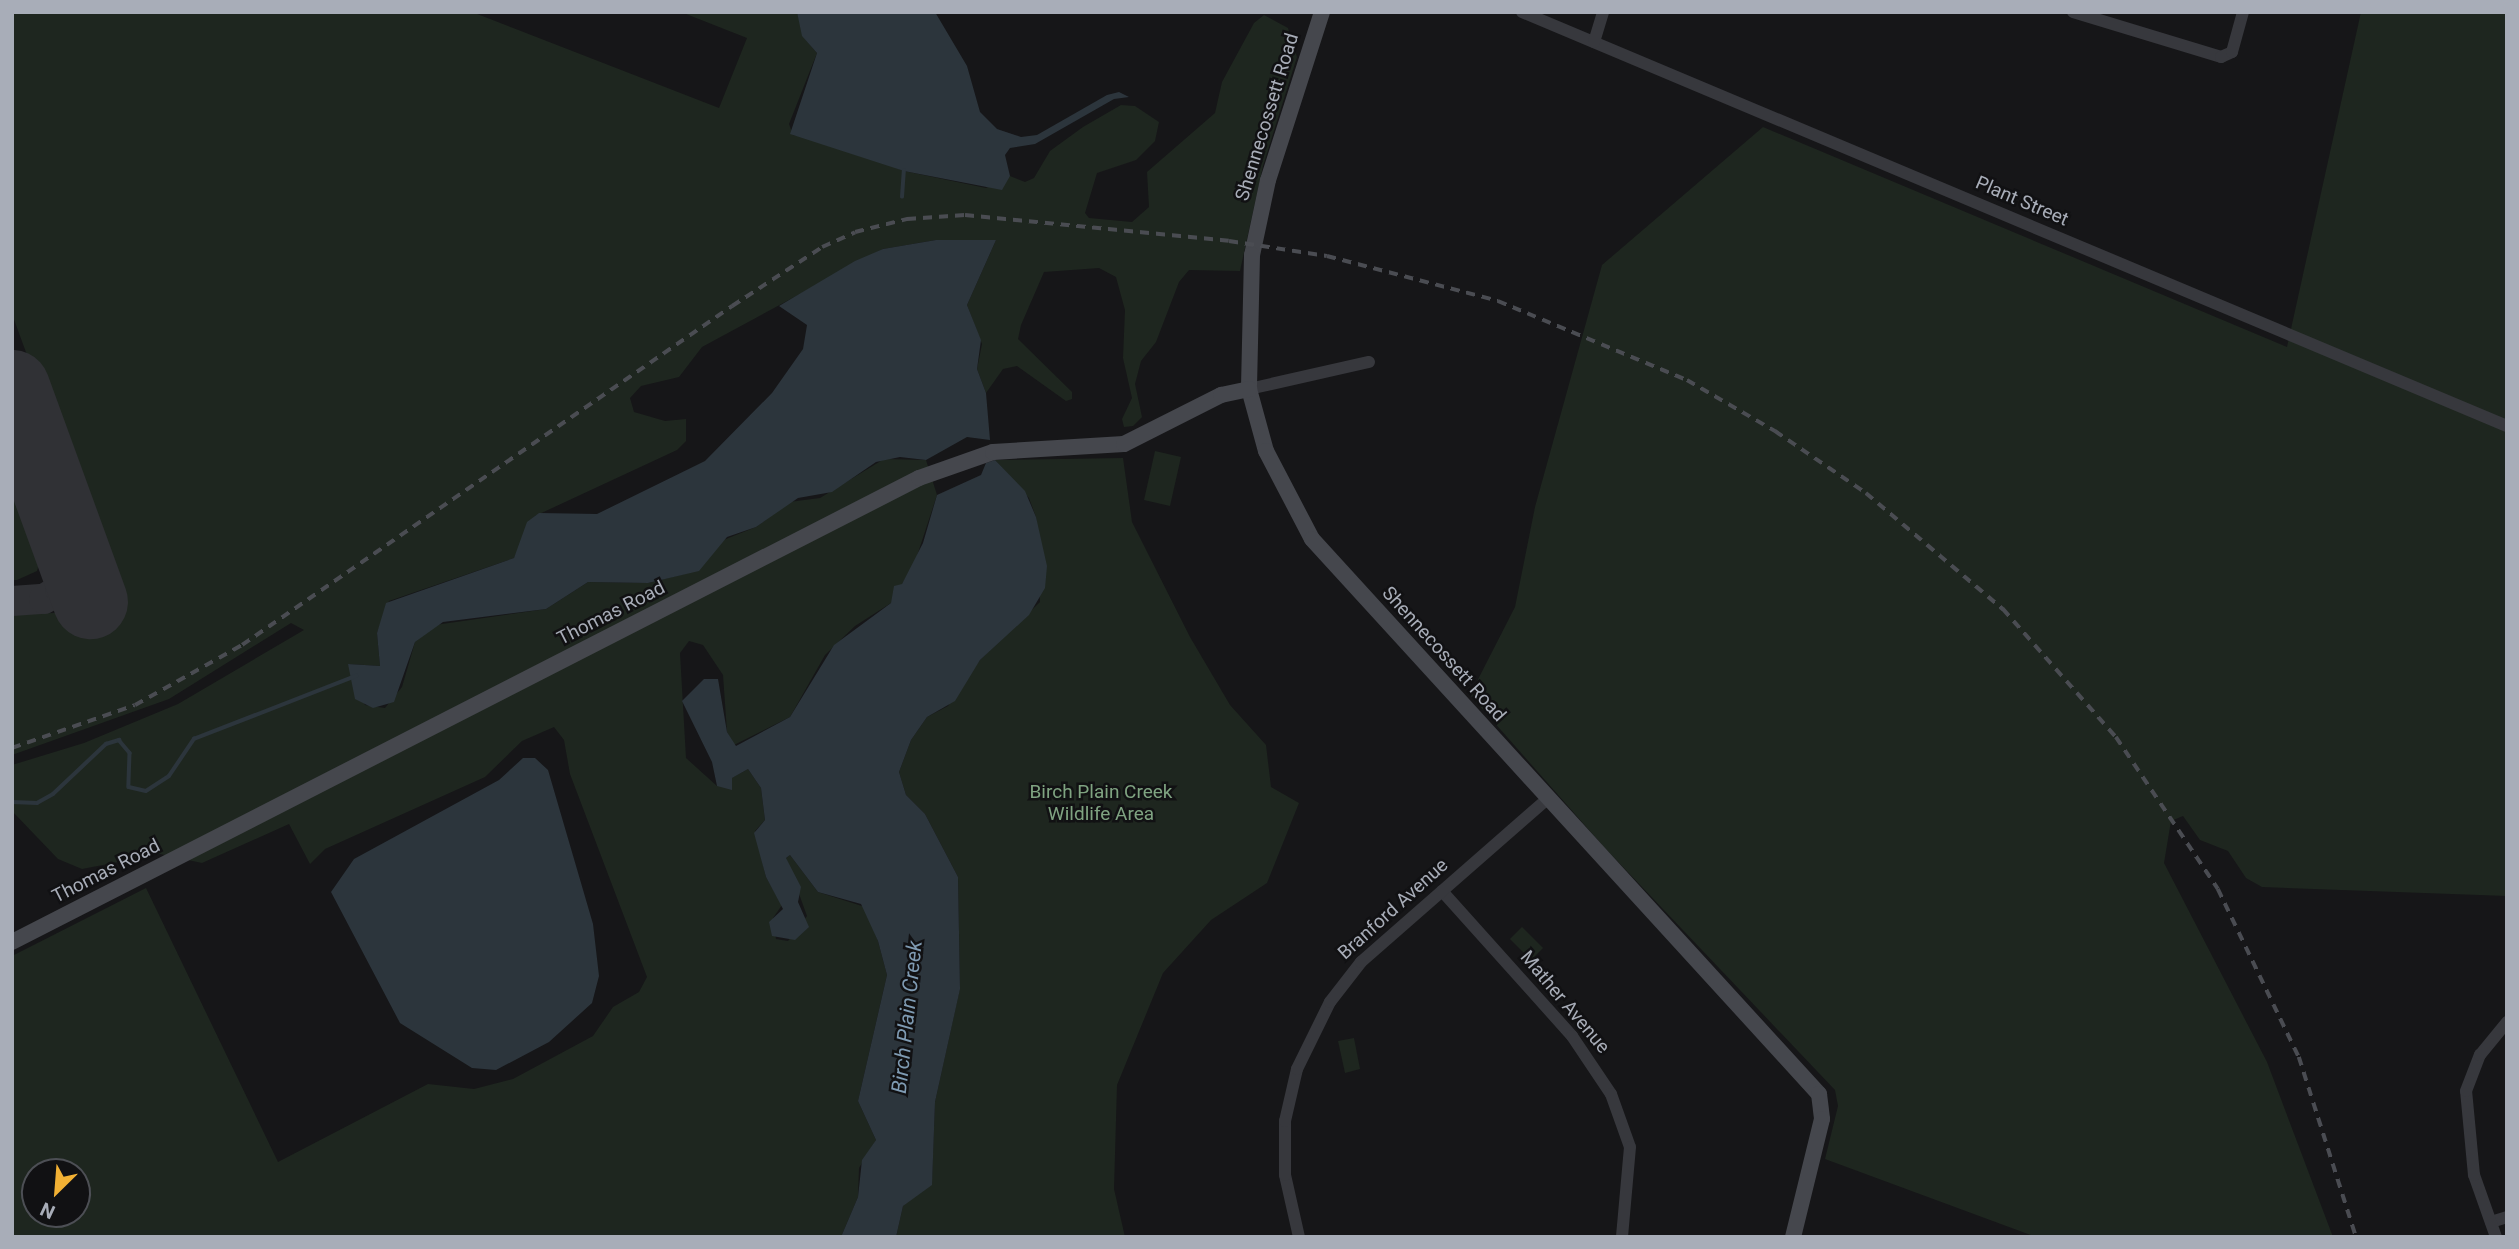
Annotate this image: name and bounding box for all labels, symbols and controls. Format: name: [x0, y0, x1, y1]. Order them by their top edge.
street label: Shennecossett Road: [1231, 30, 1303, 204]
street label: Plant Street: [1972, 171, 2072, 231]
street label: Thomas Road: [553, 576, 669, 650]
street label: Shennecossett Road: [1377, 582, 1511, 726]
park label: Birch Plain Creek Wildlife Area: [1029, 781, 1173, 825]
street label: Thomas Road: [48, 834, 164, 908]
street label: Branford Avenue: [1333, 854, 1453, 964]
water label: Birch Plain Creek: [886, 939, 928, 1095]
street label: Mather Avenue: [1515, 946, 1615, 1058]
north arrow: [21, 1158, 91, 1228]
text: N: [37, 1197, 59, 1224]

